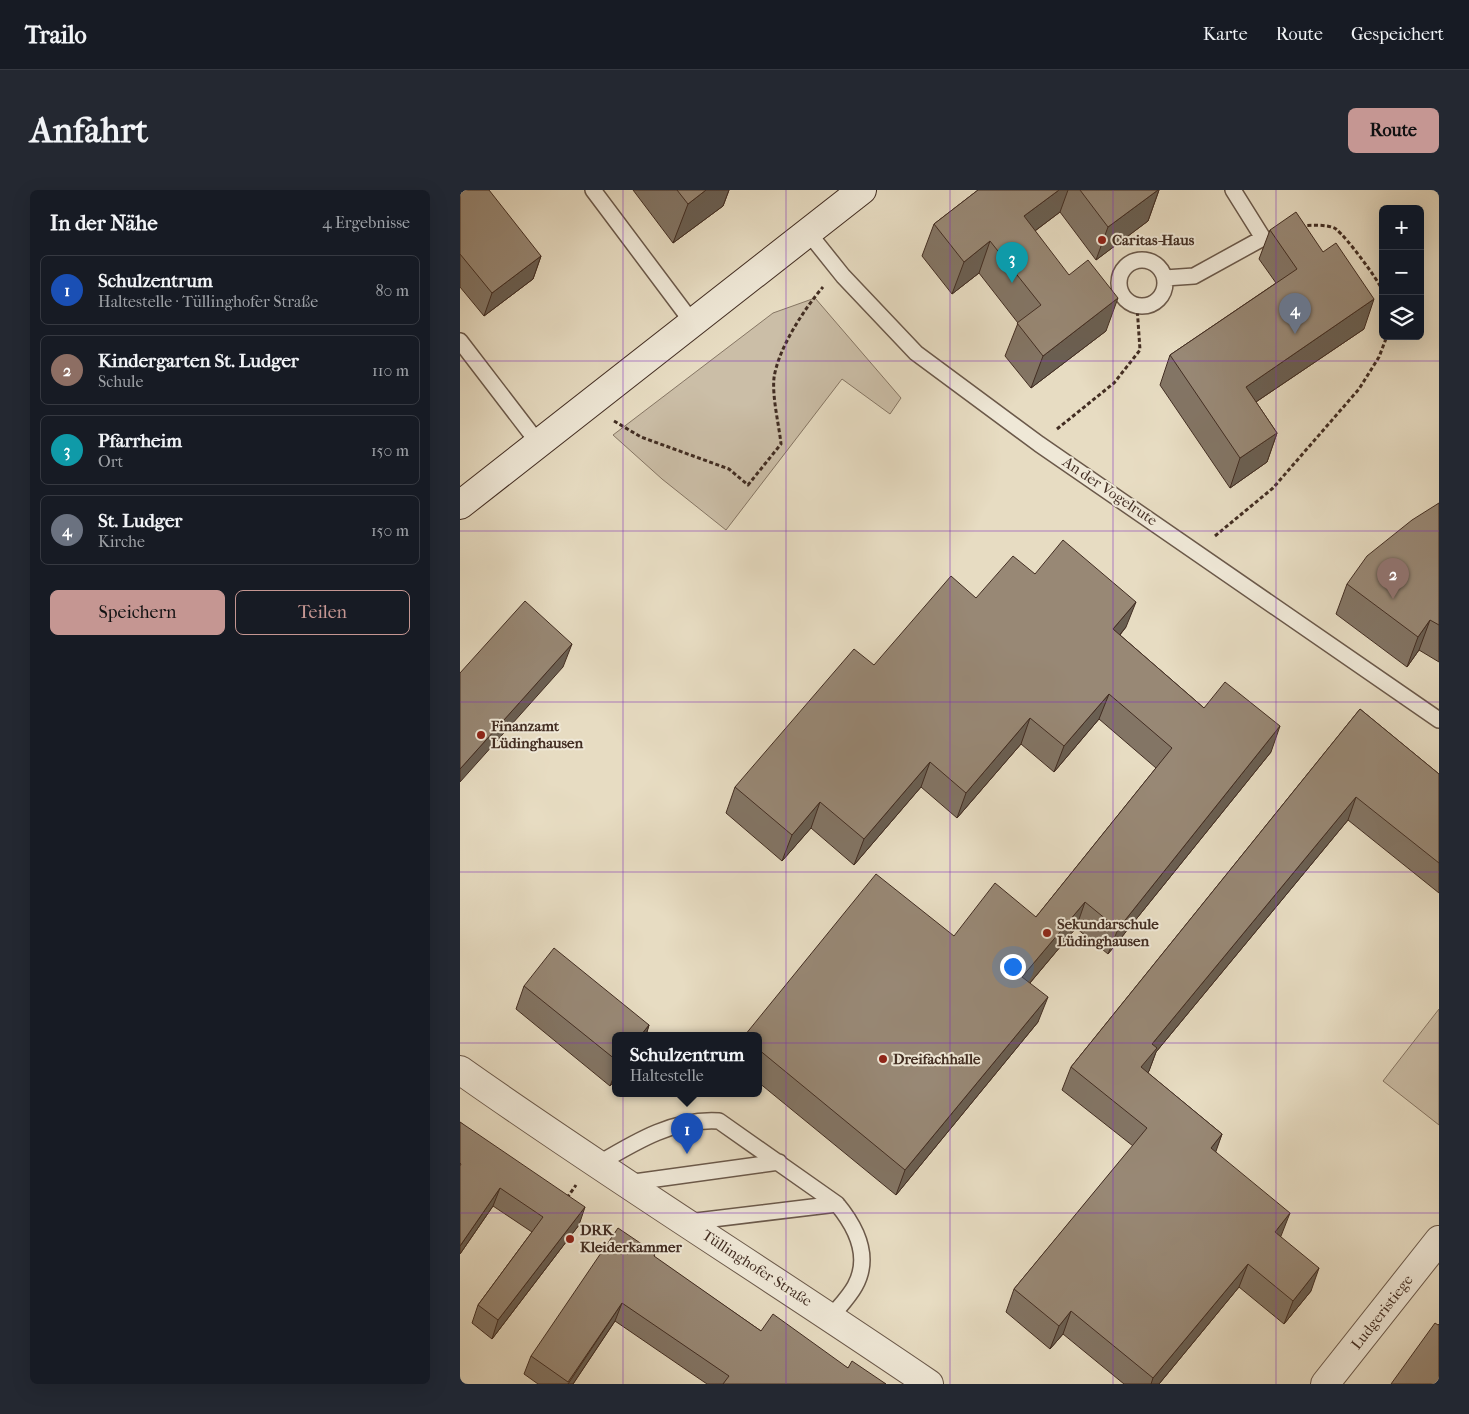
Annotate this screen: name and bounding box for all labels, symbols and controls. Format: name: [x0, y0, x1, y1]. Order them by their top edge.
text: Trailo: [25, 21, 87, 49]
text: Karte: [1203, 24, 1248, 45]
text: Route: [1276, 24, 1323, 45]
text: Gespeichert: [1351, 24, 1444, 45]
button: Route: [1348, 108, 1439, 153]
text: Anfahrt: [30, 110, 148, 151]
map controls: [1379, 205, 1424, 340]
button: +: [1379, 205, 1424, 250]
text: In der Nähe: [50, 211, 158, 235]
text: 4 Ergebnisse: [322, 213, 410, 232]
place label: Caritas-Haus: [1112, 231, 1195, 249]
marker: Caritas-Haus: [1096, 234, 1108, 246]
pin: 3: [996, 242, 1028, 283]
button: −: [1379, 250, 1424, 295]
text: Schulzentrum: [98, 270, 213, 292]
text: 1: [64, 281, 70, 300]
text: 80 m: [375, 281, 409, 300]
text: Haltestelle · Tüllinghofer Straße: [98, 292, 318, 311]
pin: 4: [1279, 293, 1311, 334]
button: layers: [1379, 295, 1424, 340]
text: Kindergarten St. Ludger: [98, 350, 299, 372]
text: 2: [63, 361, 71, 380]
text: 110 m: [372, 361, 409, 380]
text: Schule: [98, 372, 143, 391]
text: Pfarrheim: [98, 430, 182, 452]
text: 3: [64, 441, 70, 460]
text: 150 m: [371, 441, 409, 460]
text: Ort: [98, 452, 123, 471]
street label: An der Vogelrute: [1058, 452, 1161, 530]
text: St. Ludger: [98, 510, 182, 532]
text: 4: [62, 521, 72, 540]
text: 150 m: [371, 521, 409, 540]
text: Kirche: [98, 532, 145, 551]
pin: 2: [1377, 558, 1409, 599]
button: Speichern: [50, 590, 225, 635]
button: Teilen: [235, 590, 410, 635]
place label: Finanzamt Lüdinghausen: [490, 717, 584, 752]
marker: Finanzamt Lüdinghausen: [475, 729, 487, 741]
place label: Sekundarschule Lüdinghausen: [1057, 915, 1159, 950]
marker: Sekundarschule Lüdinghausen: [1041, 927, 1053, 939]
your location: [1000, 954, 1026, 980]
popup: [612, 1032, 762, 1097]
text: Schulzentrum: [630, 1044, 744, 1066]
place label: Dreifachhalle: [893, 1050, 981, 1068]
marker: Dreifachhalle: [877, 1053, 889, 1065]
text: Haltestelle: [630, 1066, 704, 1085]
pin: 1: [671, 1113, 703, 1154]
place label: DRK Kleiderkammer: [580, 1221, 682, 1256]
street label: Tüllinghofer Straße: [699, 1226, 816, 1311]
marker: DRK Kleiderkammer: [564, 1233, 576, 1245]
street label: Ludgeristiege: [1347, 1271, 1417, 1353]

